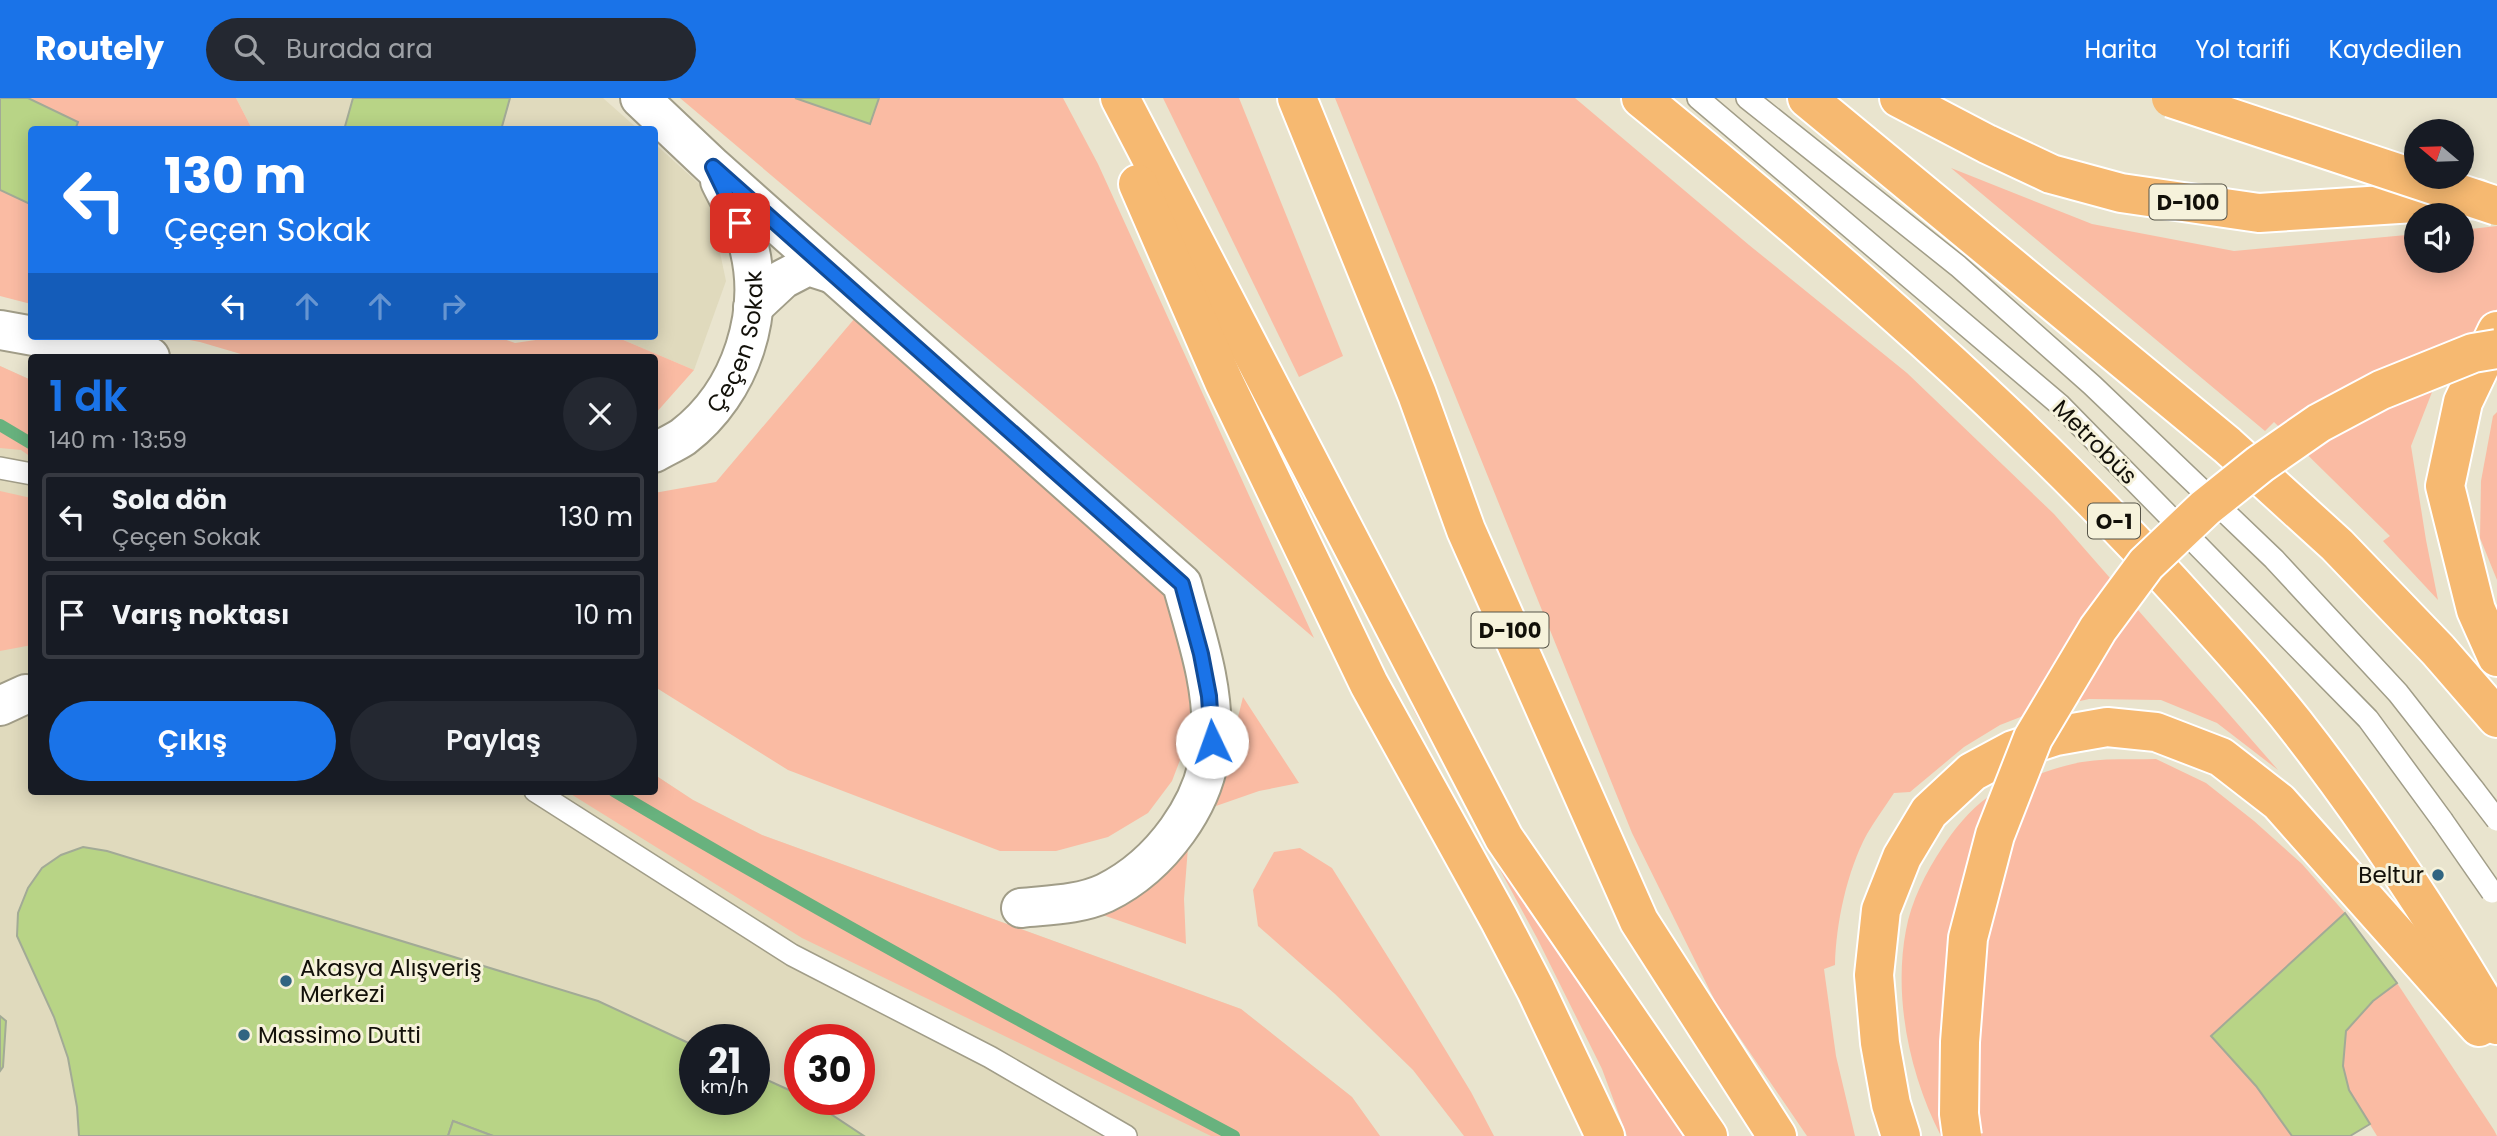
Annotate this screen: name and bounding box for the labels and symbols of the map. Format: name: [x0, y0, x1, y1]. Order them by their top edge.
north arrow: [2404, 119, 2474, 189]
road number: D-100: [2150, 184, 2226, 220]
pin: [710, 193, 770, 253]
street label: Çeçen Sokak: [699, 270, 770, 419]
street label: Metrobüs: [2045, 392, 2145, 492]
road number: O-1: [2088, 504, 2140, 538]
road number: D-100: [1472, 612, 1548, 648]
position arrow: [1175, 705, 1249, 779]
place label: Beltur: [2358, 859, 2424, 891]
marker: Beltur: [2430, 867, 2446, 883]
place label: Akasya Alışveriş Merkezi: [300, 952, 482, 1010]
marker: Akasya Alışveriş Merkezi: [278, 973, 294, 989]
place label: Massimo Dutti: [258, 1019, 421, 1051]
speed limit sign: 30: [784, 1024, 875, 1115]
marker: Massimo Dutti: [236, 1027, 252, 1043]

